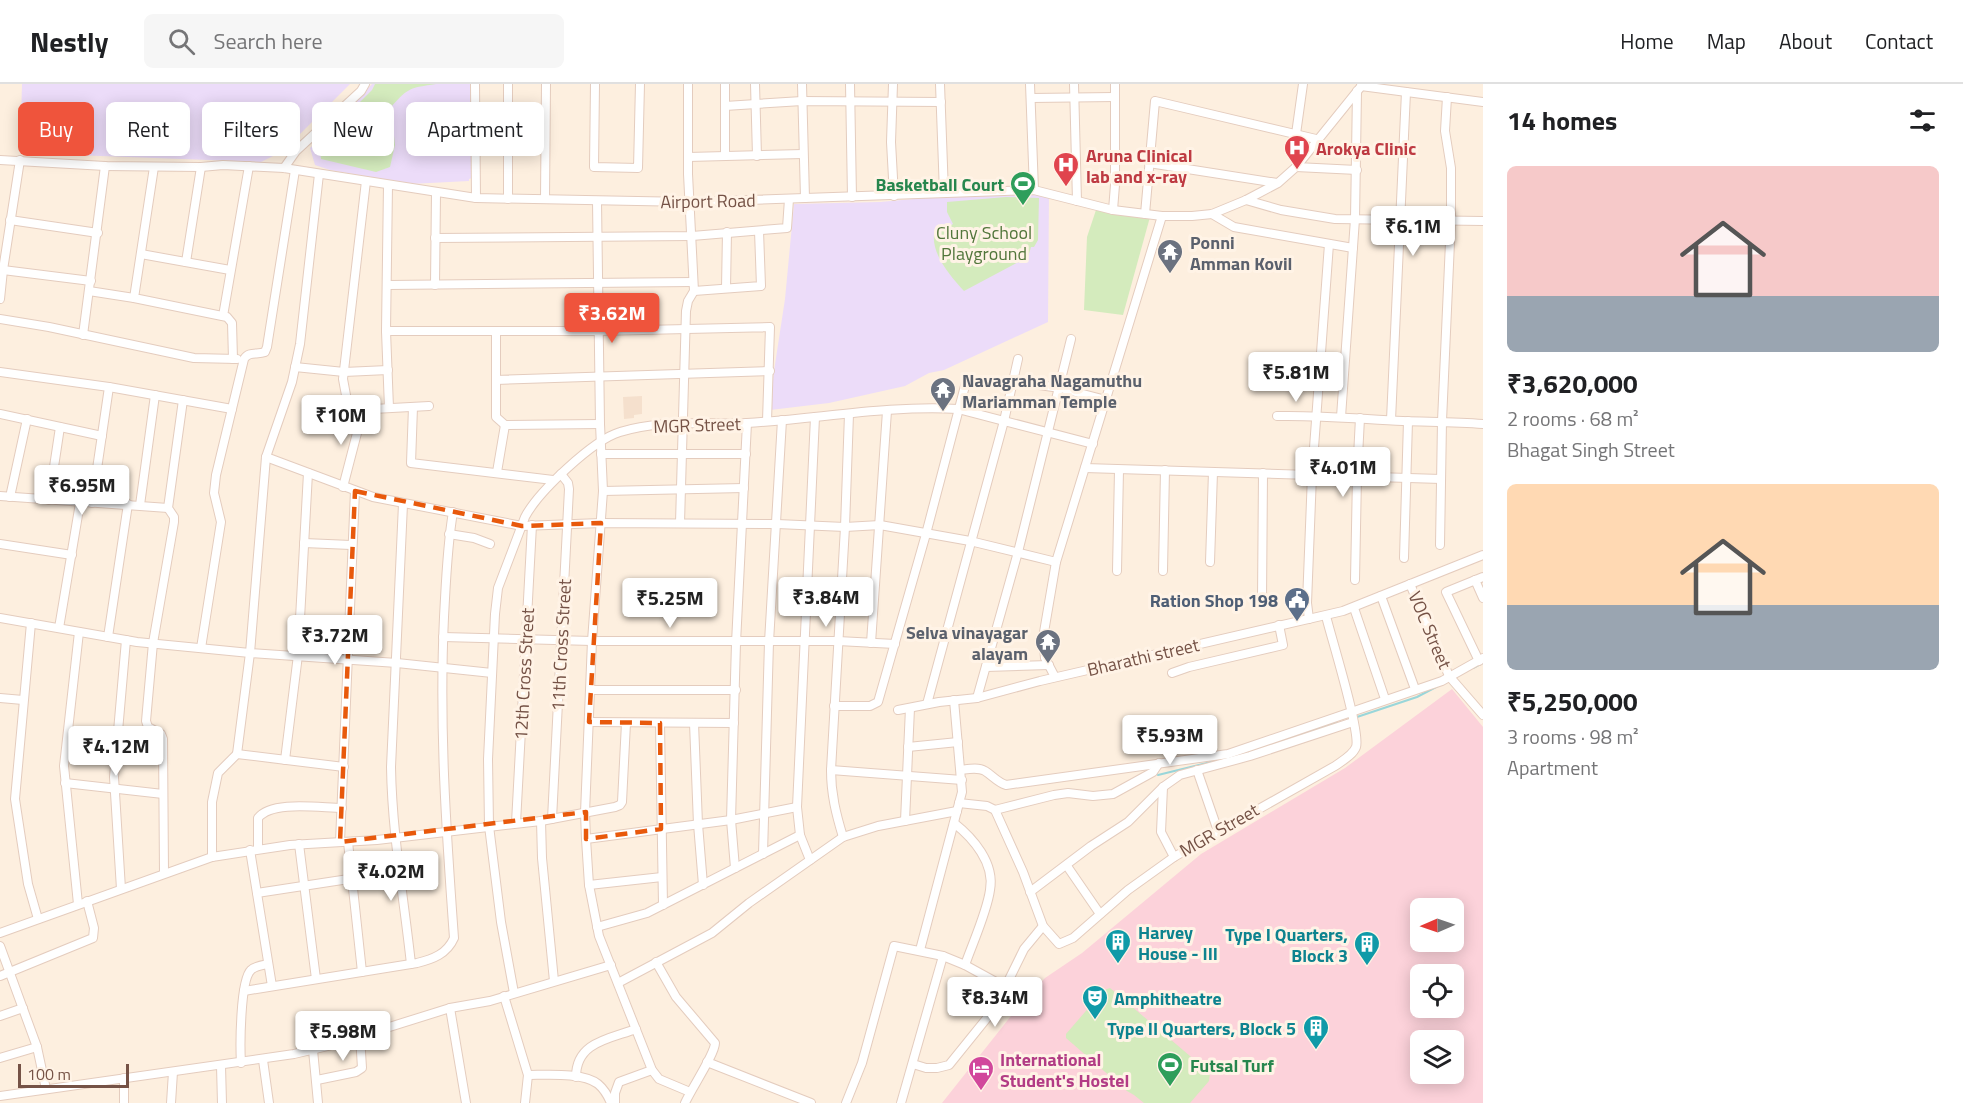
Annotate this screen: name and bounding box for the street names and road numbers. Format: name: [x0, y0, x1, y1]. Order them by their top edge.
street label: Airport Road: [660, 187, 756, 215]
street label: MGR Street: [653, 410, 742, 440]
street label: 11th Cross Street: [544, 577, 578, 712]
street label: VOC Street: [1401, 587, 1459, 674]
street label: 12th Cross Street: [507, 606, 541, 741]
street label: Bharathi street: [1084, 631, 1202, 683]
street label: MGR Street: [1174, 796, 1264, 864]

